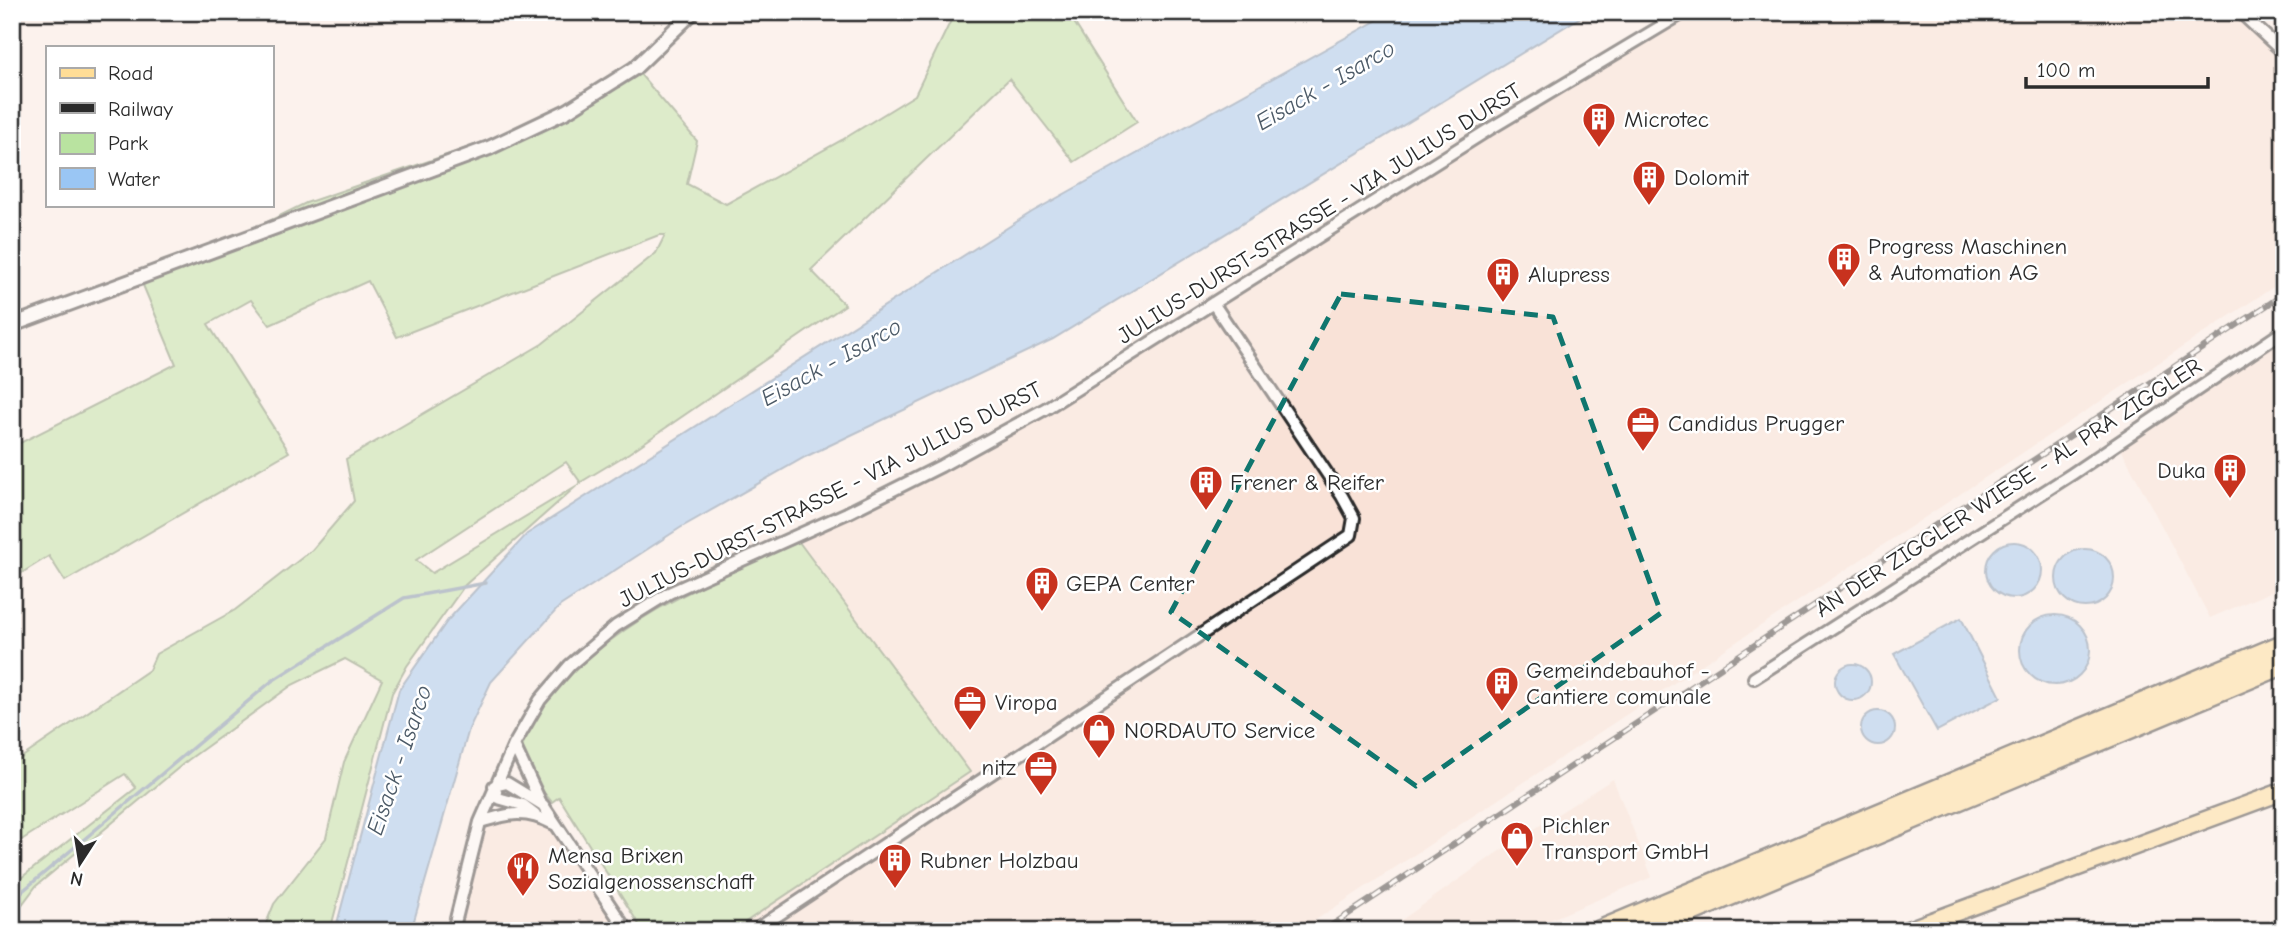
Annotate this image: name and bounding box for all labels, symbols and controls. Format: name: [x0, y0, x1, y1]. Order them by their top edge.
water label: Eisack - Isarco: [1250, 34, 1400, 136]
legend: [46, 46, 273, 206]
scale bar: [2026, 46, 2208, 90]
text: 100 m: [2037, 58, 2095, 82]
text: Road: [108, 61, 153, 85]
street label: JULIUS-DURST-STRASSE - VIA JULIUS DURST: [1112, 77, 1526, 350]
text: Railway: [108, 97, 173, 121]
building icon: Microtec: [1580, 100, 1618, 149]
place label: Microtec: [1624, 106, 1709, 133]
text: Park: [108, 131, 148, 155]
building icon: Dolomit: [1630, 158, 1668, 207]
place label: Dolomit: [1674, 164, 1750, 191]
text: Water: [108, 167, 161, 191]
place label: Progress Maschinen & Automation AG: [1868, 233, 2067, 286]
building icon: Progress Maschinen & Automation AG: [1825, 240, 1863, 289]
building icon: Alupress: [1484, 255, 1522, 304]
place label: Alupress: [1528, 261, 1610, 288]
water label: Eisack - Isarco: [756, 312, 906, 412]
street label: AN DER ZIGGLER WIESE - AL PRA ZIGGLER: [1810, 352, 2207, 623]
street label: JULIUS-DURST-STRASSE - VIA JULIUS DURST: [614, 376, 1046, 613]
office icon: Candidus Prugger: [1624, 404, 1662, 453]
place label: Candidus Prugger: [1668, 410, 1845, 437]
building icon: Duka: [2211, 451, 2249, 500]
place label: Duka: [2157, 457, 2206, 484]
building icon: Frener & Reifer: [1187, 463, 1225, 512]
place label: Frener & Reifer: [1230, 469, 1385, 496]
building icon: GEPA Center: [1023, 564, 1061, 613]
place label: GEPA Center: [1066, 570, 1195, 597]
place label: Gemeindebauhof - Cantiere comunale: [1526, 657, 1711, 710]
building icon: Gemeindebauhof - Cantiere comunale: [1483, 664, 1521, 713]
water label: Eisack - Isarco: [360, 682, 438, 838]
office icon: Viropa: [951, 683, 989, 732]
place label: Viropa: [995, 689, 1058, 716]
shop icon: NORDAUTO Service: [1080, 711, 1118, 760]
place label: NORDAUTO Service: [1124, 717, 1315, 744]
office icon: nitz: [1022, 748, 1060, 797]
place label: nitz: [982, 754, 1016, 781]
place label: Pichler Transport GmbH: [1542, 812, 1709, 865]
shop icon: Pichler Transport GmbH: [1498, 819, 1536, 868]
north arrow: [46, 828, 116, 898]
building icon: Rubner Holzbau: [876, 841, 914, 890]
place label: Mensa Brixen Sozialgenossenschaft: [548, 842, 755, 895]
place label: Rubner Holzbau: [920, 847, 1079, 874]
restaurant icon: Mensa Brixen Sozialgenossenschaft: [504, 849, 542, 898]
text: N: [68, 867, 85, 891]

